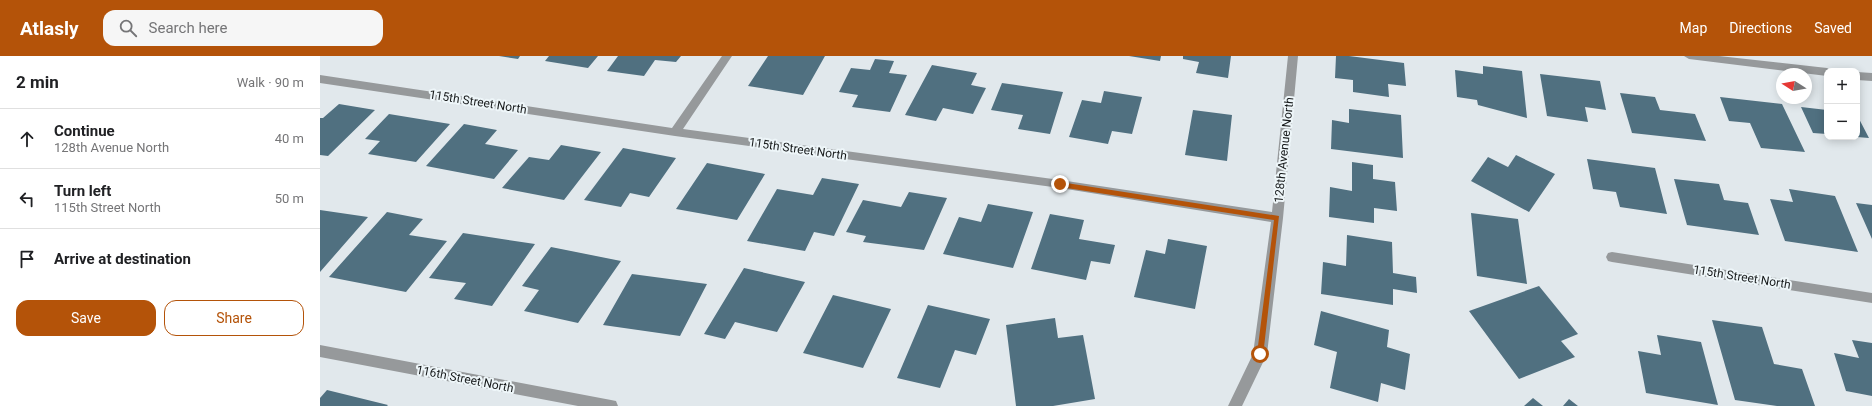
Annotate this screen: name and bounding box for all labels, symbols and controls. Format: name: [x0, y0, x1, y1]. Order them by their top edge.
search box: [103, 10, 383, 46]
text: Atlasly: [20, 17, 79, 40]
icon: search: [117, 17, 139, 39]
text: Search here: [149, 19, 228, 37]
text: Map: [1680, 20, 1707, 36]
text: Directions: [1729, 20, 1792, 36]
text: Saved: [1814, 20, 1852, 36]
north arrow: [1776, 68, 1812, 104]
map controls: [1824, 68, 1860, 140]
button: +: [1824, 68, 1860, 104]
text: 2 min: [16, 72, 59, 92]
text: Walk · 90 m: [237, 75, 304, 90]
street label: 115th Street North: [428, 87, 528, 117]
street label: 128th Avenue North: [1271, 96, 1297, 204]
button: −: [1824, 104, 1860, 140]
text: Continue: [54, 122, 115, 140]
icon: ahead: [16, 128, 38, 150]
text: 40 m: [275, 131, 304, 146]
street label: 115th Street North: [748, 135, 848, 163]
text: 128th Avenue North: [54, 140, 169, 155]
route end: [1051, 175, 1069, 193]
text: Turn left: [54, 182, 111, 200]
icon: left: [16, 188, 38, 210]
text: 50 m: [275, 191, 304, 206]
text: 115th Street North: [54, 200, 161, 215]
icon: arrive: [16, 248, 38, 270]
text: Arrive at destination: [54, 250, 191, 268]
street label: 115th Street North: [1692, 262, 1792, 292]
button: Save: [16, 300, 156, 336]
button: Share: [164, 300, 304, 336]
route start: [1251, 345, 1269, 363]
street label: 116th Street North: [415, 363, 515, 395]

